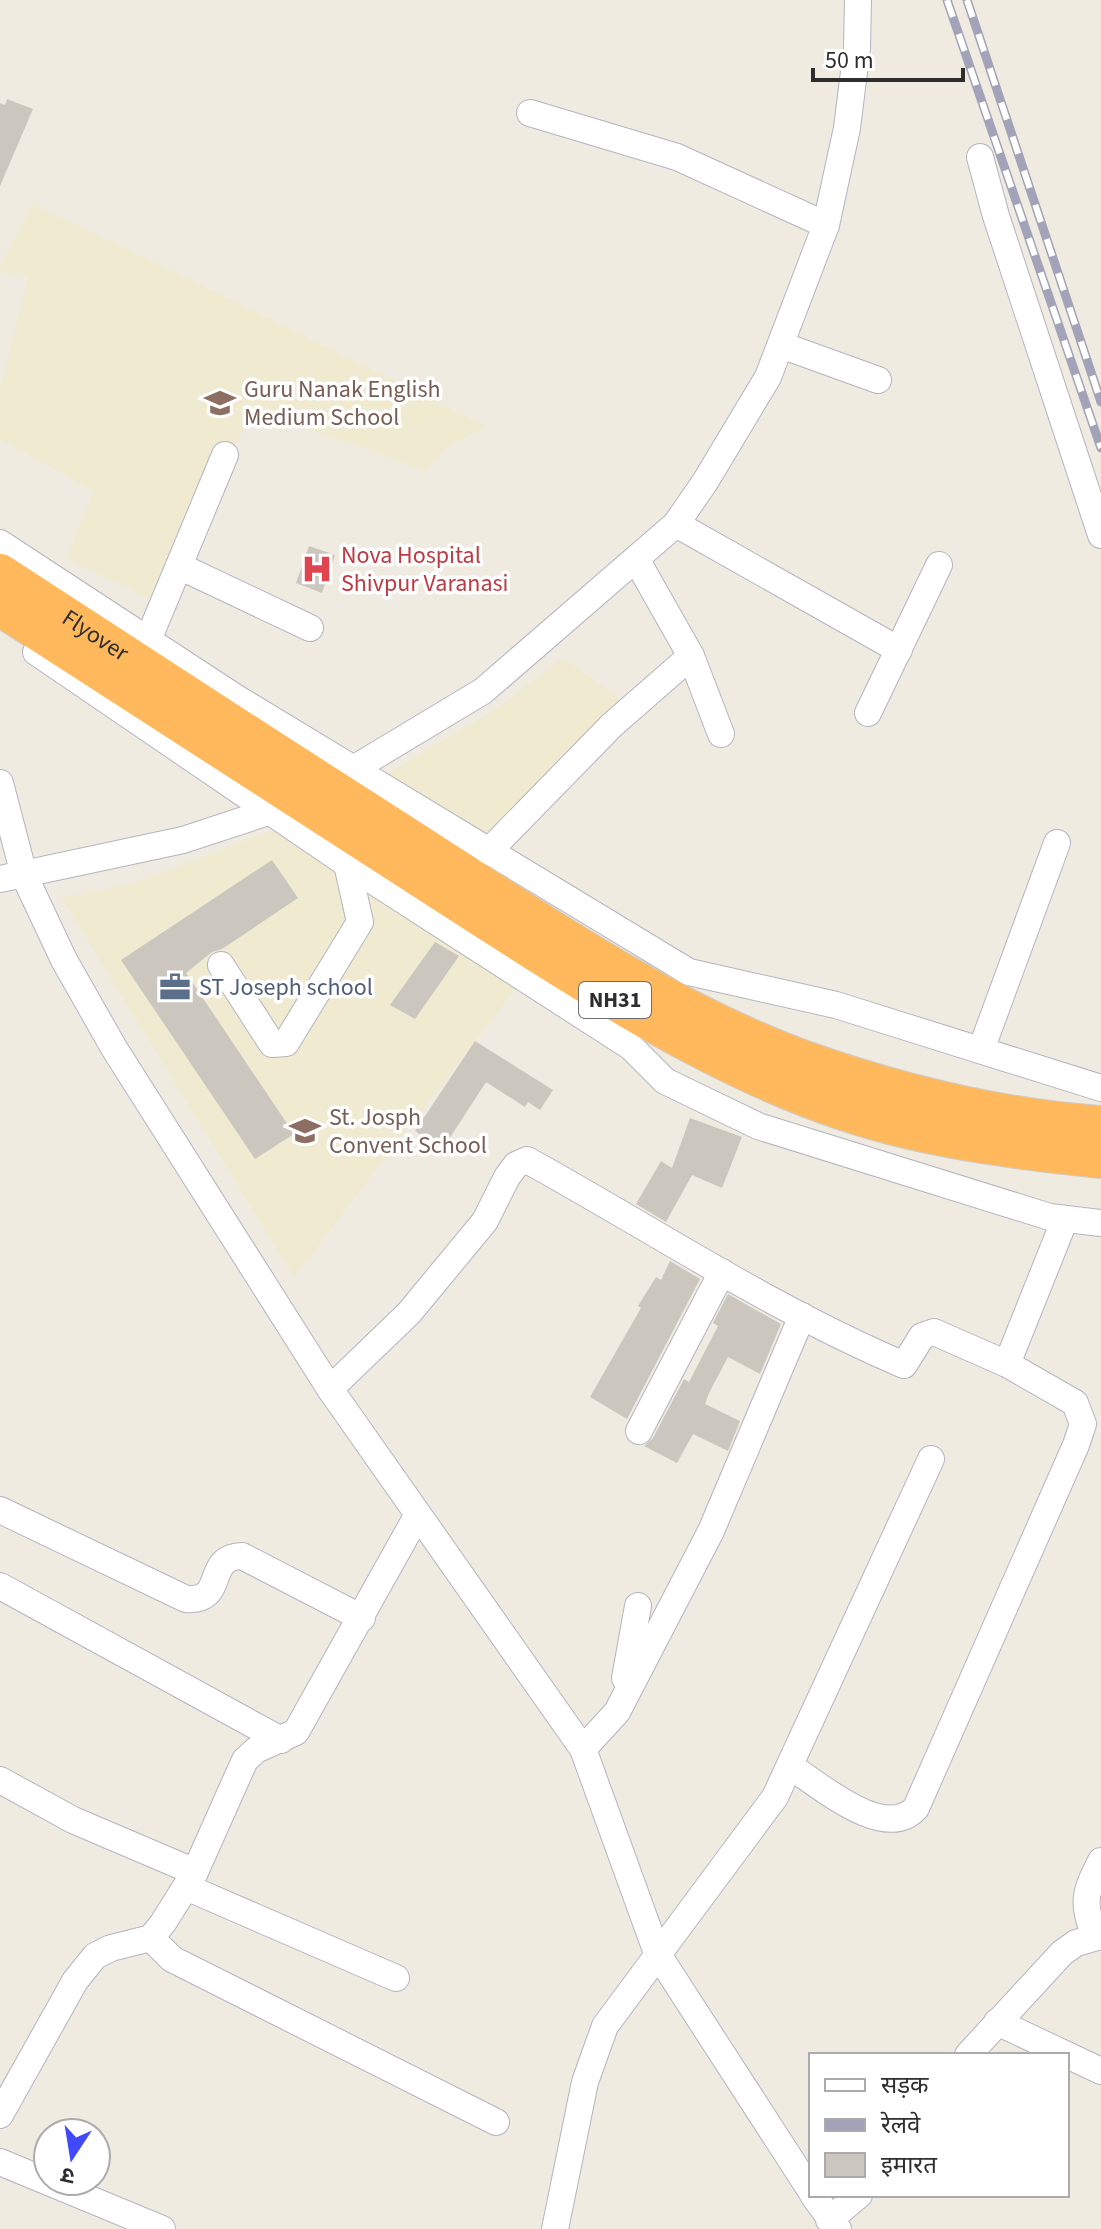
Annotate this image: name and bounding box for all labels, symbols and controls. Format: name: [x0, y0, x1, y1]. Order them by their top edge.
scale bar: [813, 32, 963, 82]
text: 50 m: [825, 43, 874, 78]
place label: Guru Nanak English Medium School: [244, 372, 441, 435]
school or university icon: Guru Nanak English Medium School: [203, 386, 237, 420]
place label: Nova Hospital Shivpur Varanasi: [341, 538, 508, 601]
hospital icon: Nova Hospital Shivpur Varanasi: [300, 552, 334, 586]
street label: Flyover: [55, 600, 136, 670]
office icon: ST Joseph school: [158, 970, 192, 1004]
place label: ST Joseph school: [199, 970, 373, 1005]
road number: NH31: [579, 982, 651, 1018]
place label: St. Josph Convent School: [329, 1100, 487, 1163]
school or university icon: St. Josph Convent School: [288, 1114, 322, 1148]
legend: [809, 2053, 1069, 2197]
text: सड़क: [881, 2068, 929, 2103]
text: रेलवे: [880, 2108, 921, 2143]
north arrow: [32, 2117, 112, 2197]
text: इमारत: [881, 2148, 938, 2183]
text: उ: [57, 2158, 78, 2193]

